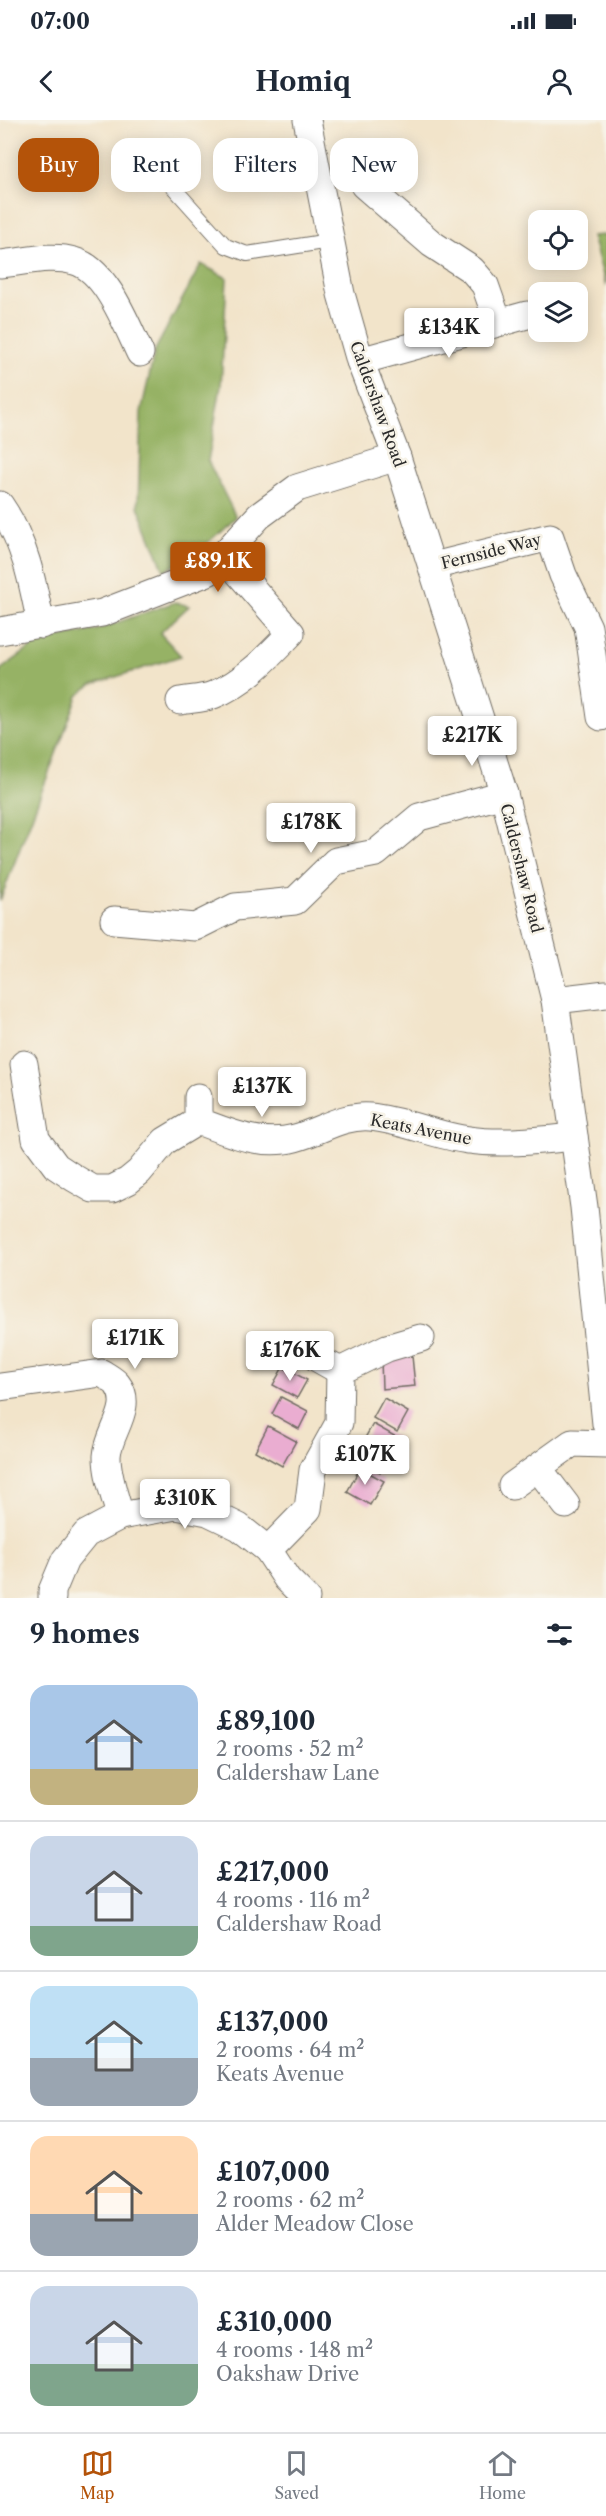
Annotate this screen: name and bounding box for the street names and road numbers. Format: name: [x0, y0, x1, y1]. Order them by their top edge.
street label: Caldershaw Road: [346, 338, 410, 470]
street label: Fernside Way: [439, 529, 544, 573]
street label: Caldershaw Road: [496, 801, 548, 935]
street label: Keats Avenue: [369, 1109, 473, 1149]

